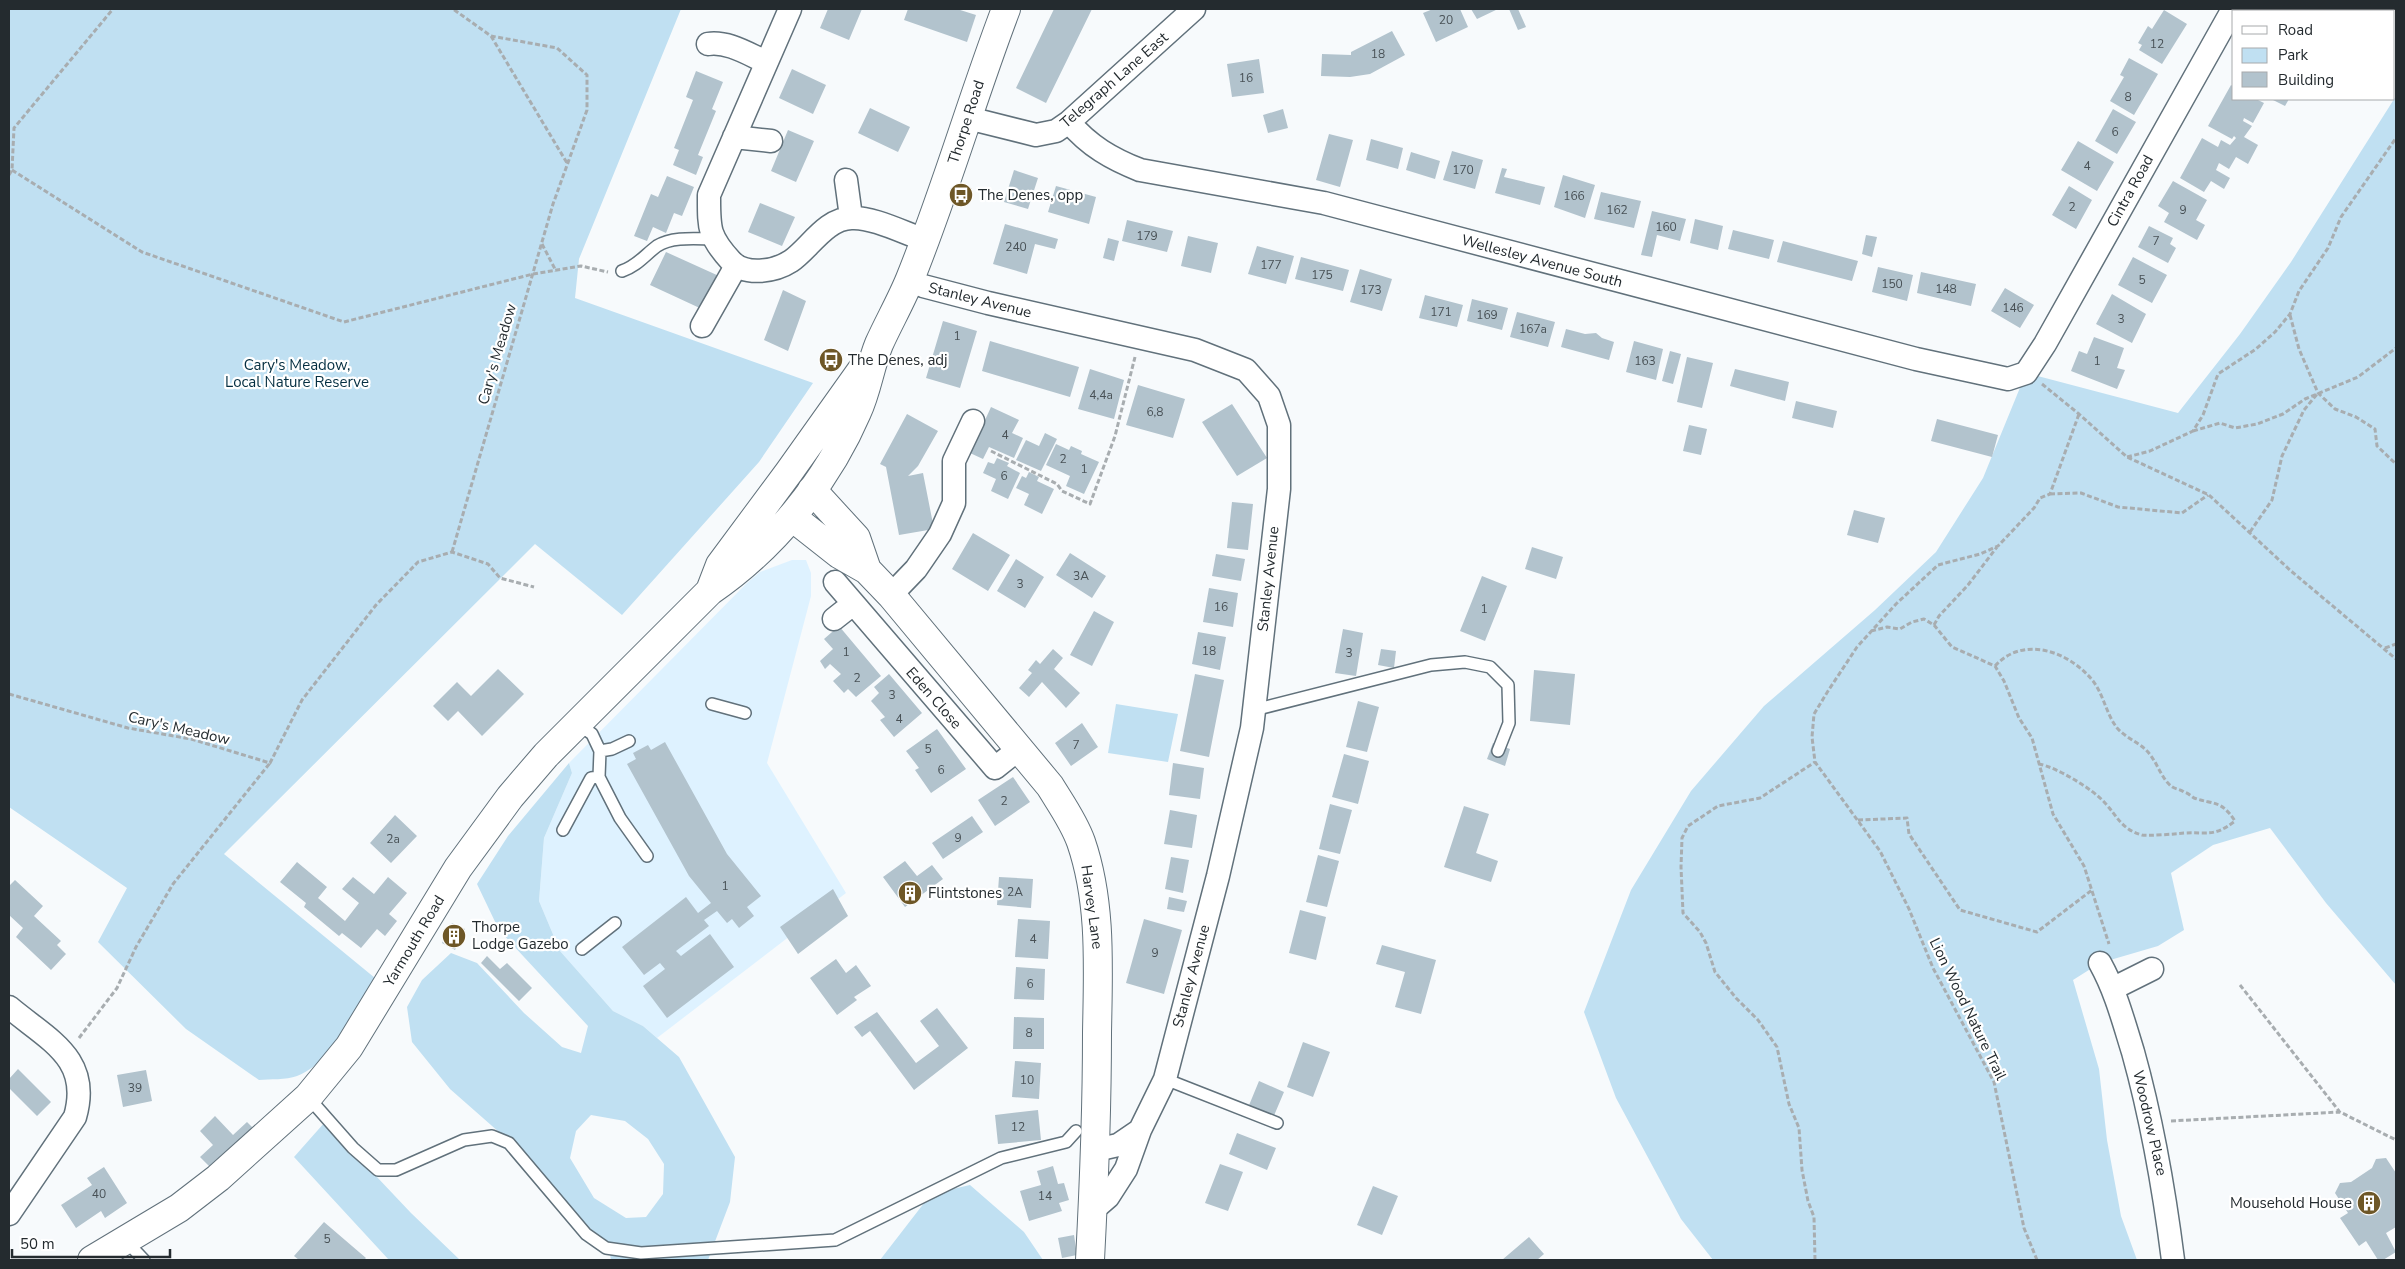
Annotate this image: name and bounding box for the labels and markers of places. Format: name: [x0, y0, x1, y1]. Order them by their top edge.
bus stop icon: The Denes, opp: [948, 182, 974, 208]
place label: The Denes, opp: [978, 185, 1083, 205]
bus stop icon: The Denes, adj: [818, 347, 844, 373]
place label: The Denes, adj: [848, 350, 948, 370]
building icon: Flintstones: [897, 880, 923, 906]
place label: Flintstones: [928, 883, 1002, 903]
place label: Thorpe Lodge Gazebo: [472, 917, 568, 954]
building icon: Thorpe Lodge Gazebo: [441, 923, 467, 949]
building icon: Mousehold House: [2356, 1190, 2382, 1216]
place label: Mousehold House: [2230, 1193, 2352, 1213]

